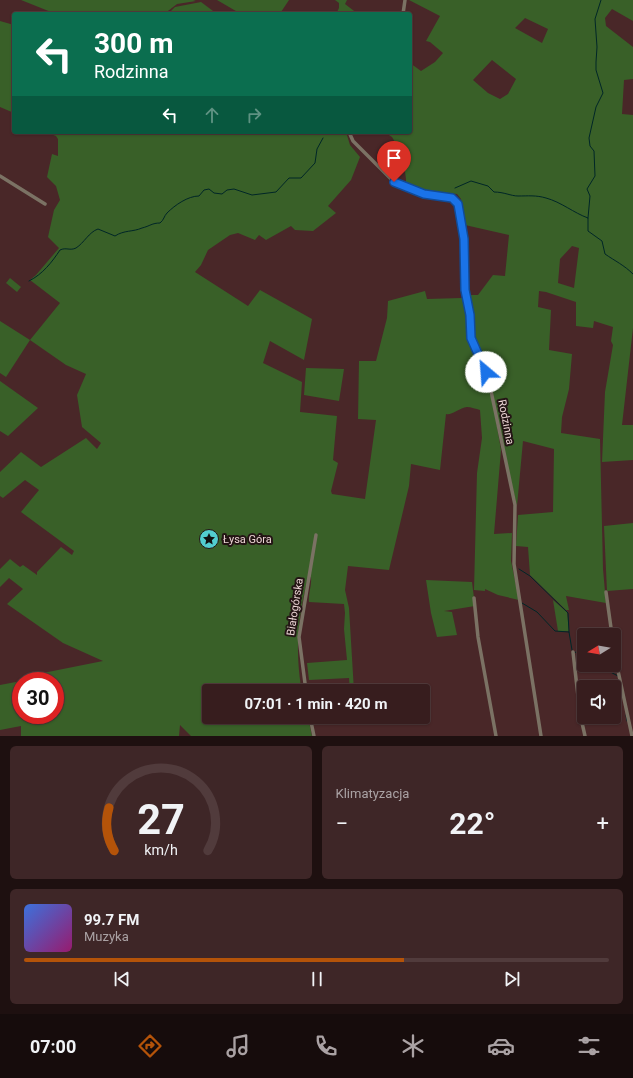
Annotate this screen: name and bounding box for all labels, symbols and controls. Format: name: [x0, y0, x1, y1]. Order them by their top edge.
text: 300 m: [94, 27, 173, 60]
icon: left: [28, 28, 80, 80]
text: Rodzinna: [94, 61, 169, 82]
icon: left: [159, 104, 181, 126]
icon: ahead: [201, 104, 223, 126]
icon: right: [243, 104, 265, 126]
pin: [377, 141, 411, 182]
icon: arrive: [383, 147, 405, 169]
position arrow: [465, 351, 507, 393]
street label: Rodzinna: [495, 398, 517, 446]
place icon: Łysa Góra: [198, 528, 220, 550]
place label: Łysa Góra: [223, 533, 272, 546]
street label: Białogórska: [284, 577, 306, 637]
north arrow: [577, 628, 621, 672]
map controls: [577, 628, 621, 724]
speed limit sign: 30: [12, 672, 64, 724]
button: sound: [577, 680, 621, 724]
text: 07:01 · 1 min · 420 m: [245, 695, 387, 713]
text: Klimatyzacja: [336, 786, 409, 801]
text: 27: [137, 794, 185, 843]
text: 22°: [449, 806, 495, 841]
text: −: [336, 811, 348, 836]
text: +: [597, 811, 609, 836]
text: km/h: [144, 841, 178, 857]
text: 99.7 FM: [84, 911, 139, 929]
text: Muzyka: [84, 929, 129, 944]
icon: previous: [111, 968, 133, 990]
icon: pause: [306, 968, 328, 990]
icon: next: [501, 968, 523, 990]
icon: directions: [136, 1032, 164, 1060]
icon: music: [224, 1032, 252, 1060]
icon: phone: [312, 1032, 340, 1060]
icon: climate: [399, 1032, 427, 1060]
icon: car: [487, 1032, 515, 1060]
icon: filters: [575, 1032, 603, 1060]
text: 07:00: [30, 1036, 76, 1057]

